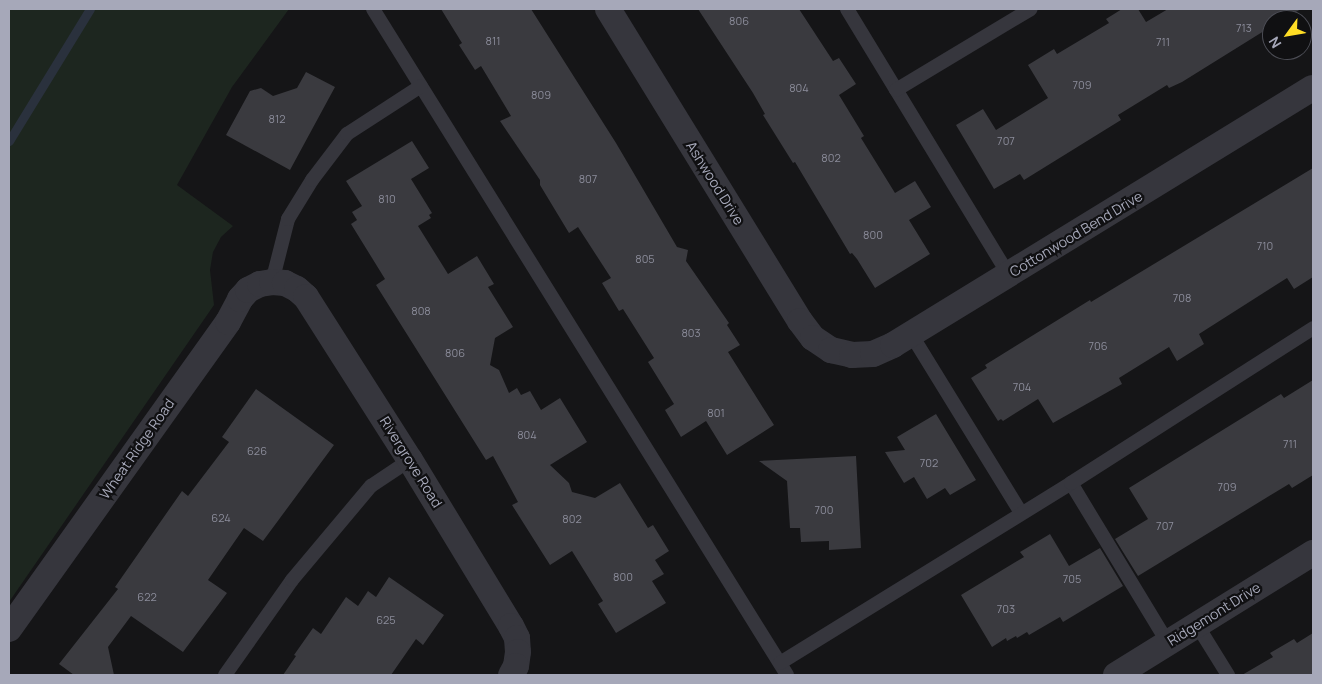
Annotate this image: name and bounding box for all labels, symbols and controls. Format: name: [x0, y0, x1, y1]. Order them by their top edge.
north arrow: [1262, 10, 1312, 60]
house number: 806: [729, 14, 749, 28]
house number: 713: [1236, 21, 1252, 35]
text: N: [1264, 33, 1285, 52]
house number: 811: [486, 34, 500, 48]
house number: 711: [1156, 35, 1170, 49]
house number: 709: [1072, 78, 1092, 92]
house number: 804: [789, 81, 809, 95]
house number: 809: [531, 88, 551, 102]
house number: 812: [269, 112, 285, 126]
house number: 707: [997, 134, 1015, 148]
street label: Ashwood Drive: [683, 138, 747, 228]
house number: 802: [821, 151, 841, 165]
house number: 807: [579, 172, 597, 186]
street label: Cottonwood Bend Drive: [1007, 188, 1145, 280]
house number: 810: [378, 192, 396, 206]
house number: 800: [863, 228, 883, 242]
house number: 710: [1257, 239, 1273, 253]
house number: 805: [635, 252, 655, 266]
house number: 708: [1173, 291, 1191, 305]
house number: 808: [411, 304, 431, 318]
house number: 803: [681, 326, 701, 340]
house number: 706: [1088, 339, 1108, 353]
house number: 806: [445, 346, 465, 360]
house number: 704: [1013, 380, 1031, 394]
street label: Wheat Ridge Road: [96, 396, 178, 502]
house number: 801: [707, 406, 725, 420]
street label: Rivergrove Road: [376, 413, 446, 511]
house number: 804: [517, 428, 537, 442]
house number: 711: [1283, 437, 1297, 451]
house number: 626: [247, 444, 267, 458]
house number: 702: [920, 456, 938, 470]
house number: 709: [1217, 480, 1237, 494]
house number: 700: [815, 503, 833, 517]
house number: 624: [211, 511, 231, 525]
house number: 802: [562, 512, 582, 526]
house number: 707: [1156, 519, 1174, 533]
house number: 800: [613, 570, 633, 584]
house number: 705: [1063, 572, 1081, 586]
street label: Ridgemont Drive: [1165, 579, 1263, 649]
house number: 622: [137, 590, 157, 604]
house number: 703: [997, 602, 1015, 616]
house number: 625: [376, 613, 396, 627]

